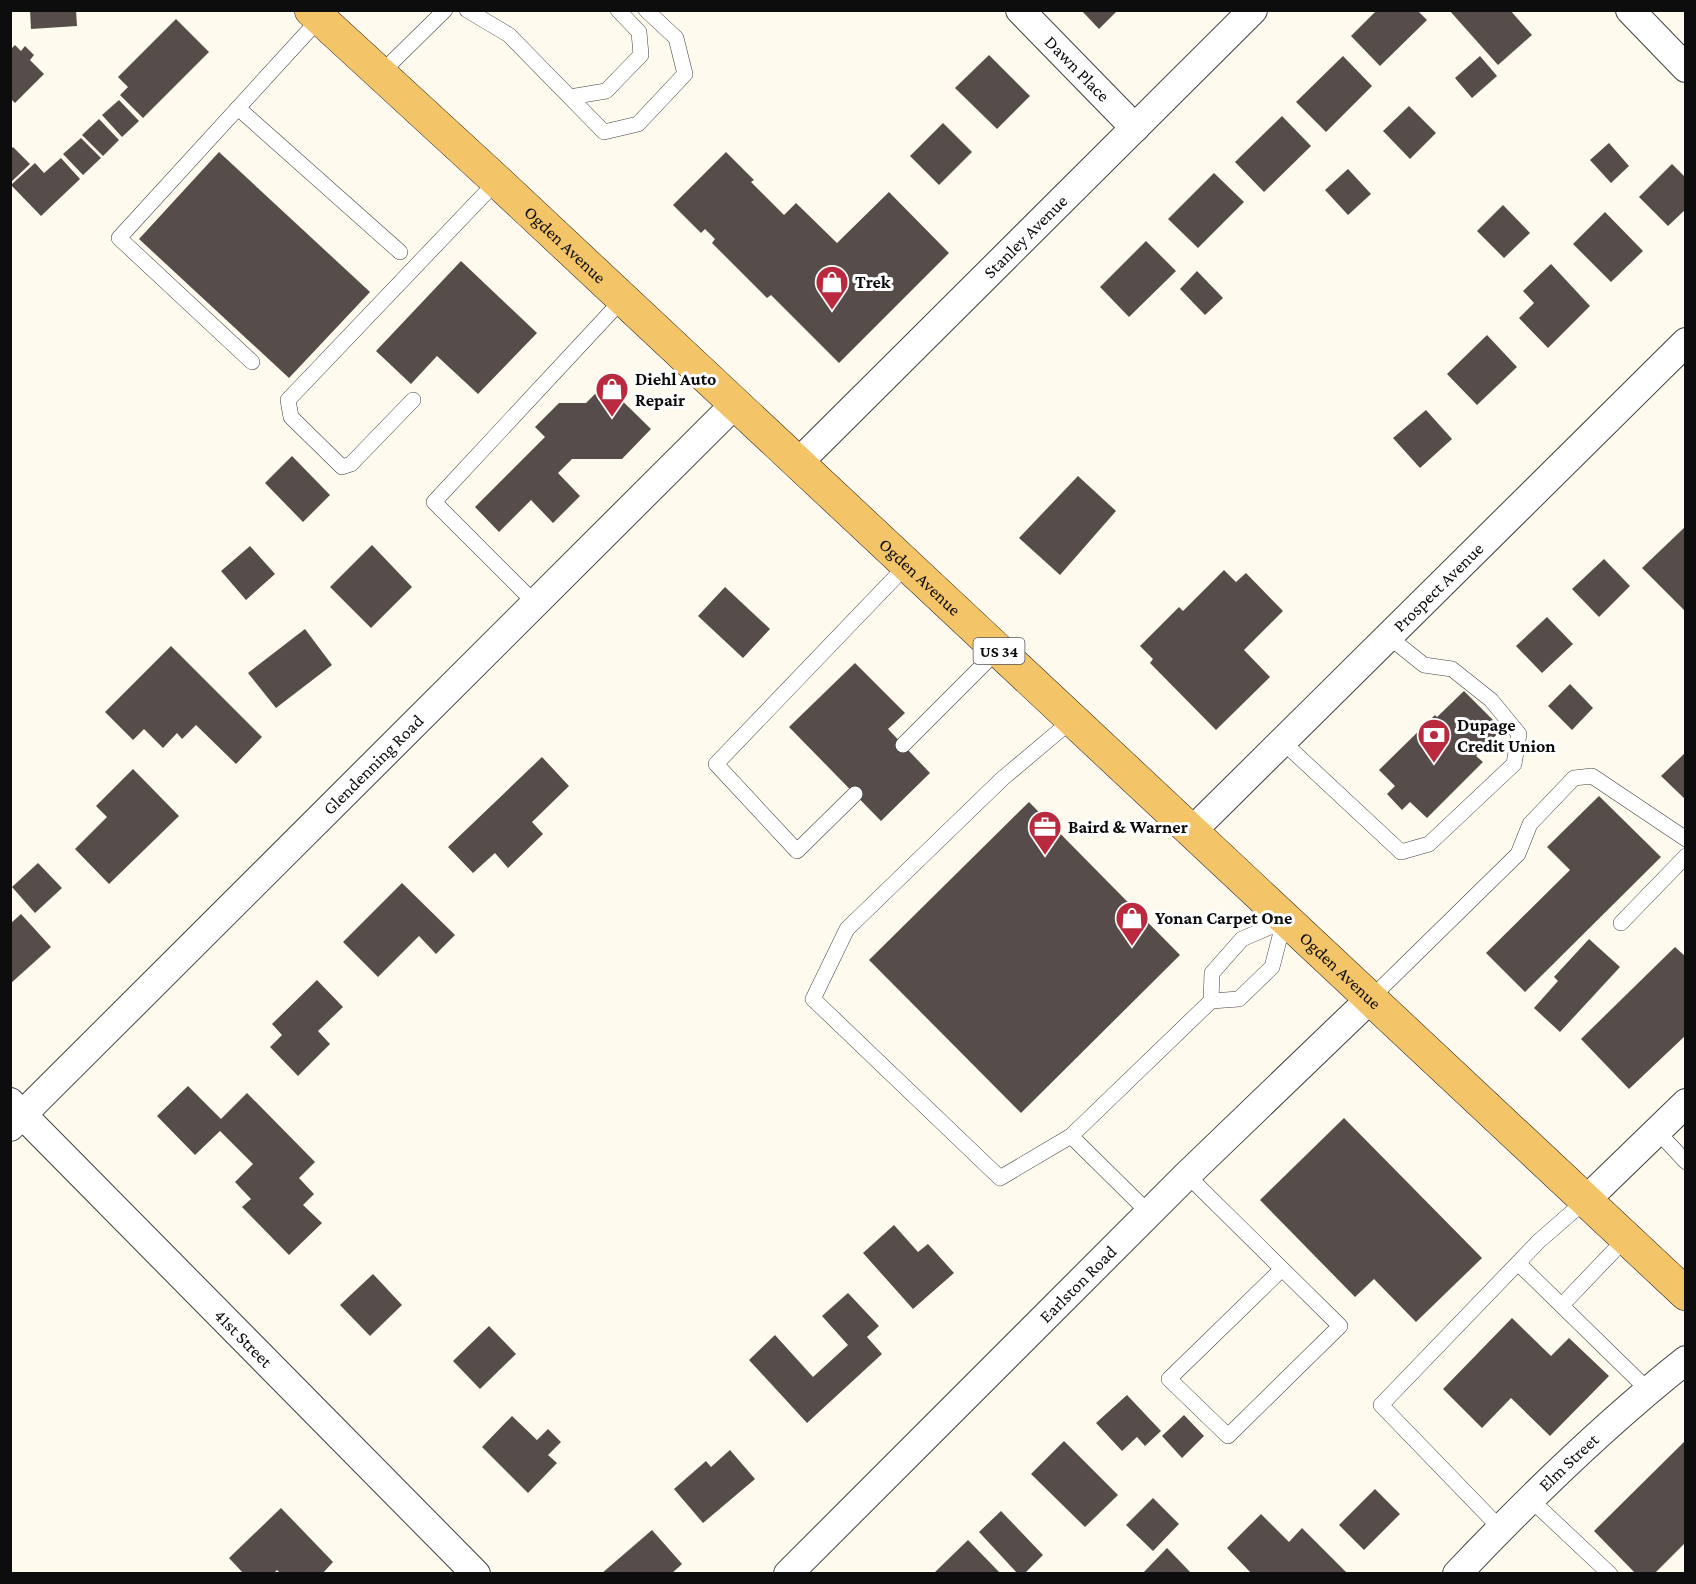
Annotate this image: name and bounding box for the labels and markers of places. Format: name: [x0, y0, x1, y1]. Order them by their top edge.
shop icon: Trek: [814, 264, 850, 311]
place label: Trek: [855, 272, 891, 292]
place label: Diehl Auto Repair: [635, 369, 716, 410]
shop icon: Diehl Auto Repair: [594, 371, 630, 418]
place label: Dupage Credit Union: [1457, 715, 1556, 756]
bank icon: Dupage Credit Union: [1416, 717, 1452, 764]
office icon: Baird & Warner: [1027, 809, 1063, 856]
place label: Baird & Warner: [1068, 817, 1188, 837]
shop icon: Yonan Carpet One: [1114, 900, 1150, 947]
place label: Yonan Carpet One: [1155, 908, 1292, 928]

